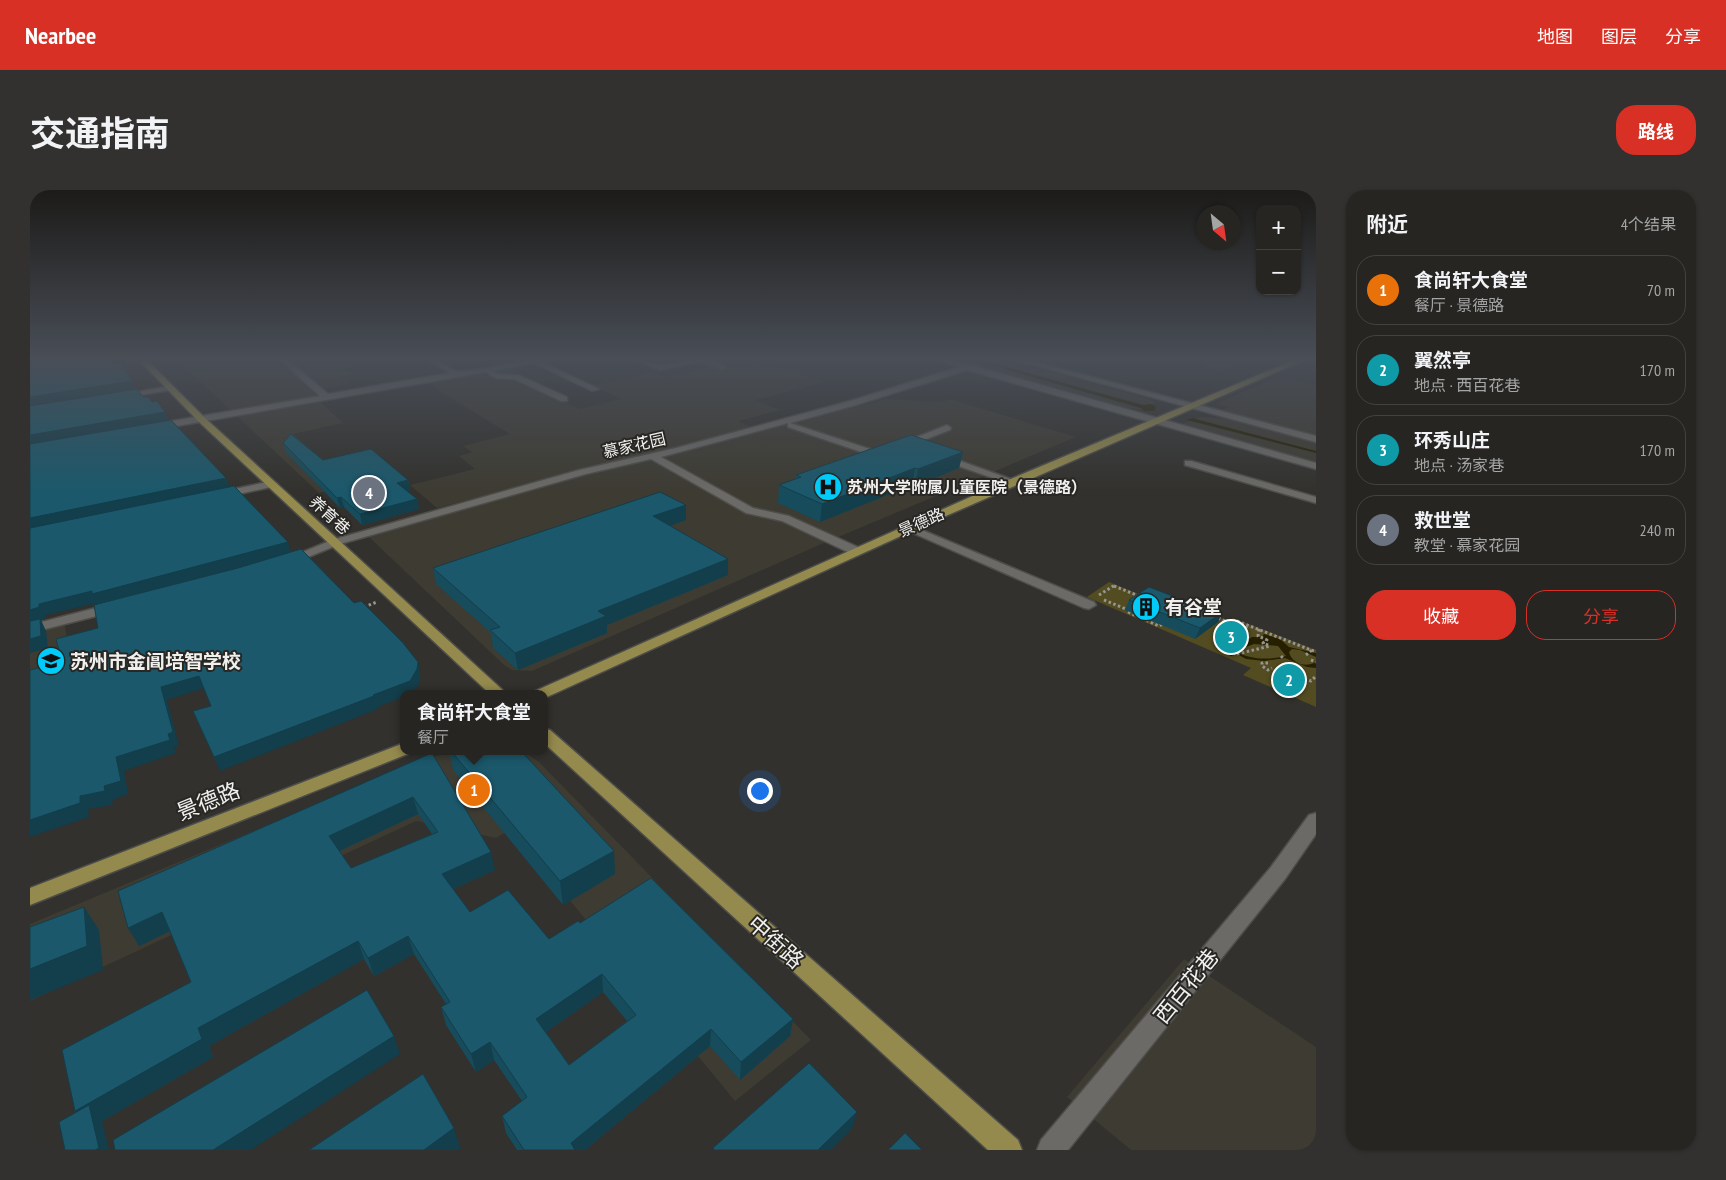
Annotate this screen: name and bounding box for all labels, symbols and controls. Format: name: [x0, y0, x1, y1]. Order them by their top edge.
text: Nearbee: [25, 20, 96, 51]
text: 地图: [1537, 25, 1573, 48]
text: 图层: [1601, 25, 1637, 48]
text: 分享: [1665, 25, 1701, 48]
button: 路线: [1616, 105, 1696, 155]
text: 交通指南: [30, 110, 170, 156]
north arrow: [1196, 205, 1241, 250]
map controls: [1256, 205, 1301, 295]
button: +: [1256, 205, 1301, 250]
text: 附近: [1366, 211, 1408, 238]
text: 4个结果: [1621, 214, 1676, 234]
button: −: [1256, 250, 1301, 295]
text: 食尚轩大食堂: [1414, 268, 1528, 292]
text: 1: [1379, 280, 1387, 300]
text: 70 m: [1647, 280, 1675, 300]
text: 餐厅 · 景德路: [1414, 295, 1504, 315]
text: 翼然亭: [1414, 348, 1471, 372]
text: 2: [1379, 360, 1387, 380]
text: 170 m: [1640, 360, 1675, 380]
text: 地点 · 西百花巷: [1414, 375, 1520, 395]
street label: 慕家花园: [601, 428, 667, 462]
text: 环秀山庄: [1414, 428, 1490, 452]
text: 3: [1379, 440, 1387, 460]
text: 170 m: [1640, 440, 1675, 460]
text: 地点 · 汤家巷: [1414, 455, 1504, 475]
hospital icon: 苏州大学附属儿童医院（景德路）: [813, 472, 843, 502]
pin: 4: [353, 474, 385, 512]
place label: 苏州大学附属儿童医院（景德路）: [847, 477, 1087, 497]
street label: 养育巷: [305, 492, 355, 538]
street label: 景德路: [895, 503, 947, 541]
text: 救世堂: [1414, 508, 1471, 532]
text: 4: [1379, 520, 1387, 540]
text: 240 m: [1640, 520, 1675, 540]
text: 教堂 · 慕家花园: [1414, 535, 1520, 555]
button: 收藏: [1366, 590, 1516, 640]
button: 分享: [1526, 590, 1676, 640]
building icon: 有谷堂: [1131, 592, 1161, 622]
place label: 有谷堂: [1165, 595, 1222, 619]
pin: 3: [1215, 618, 1247, 656]
school or university icon: 苏州市金阊培智学校: [36, 646, 66, 676]
place label: 苏州市金阊培智学校: [70, 649, 241, 673]
pin: 2: [1273, 661, 1305, 699]
popup: [400, 690, 548, 755]
text: 食尚轩大食堂: [417, 700, 531, 724]
text: 餐厅: [417, 727, 449, 747]
pin: 1: [458, 771, 490, 809]
street label: 景德路: [172, 776, 244, 826]
your location: [747, 778, 773, 804]
street label: 中街路: [742, 910, 810, 974]
street label: 西百花巷: [1147, 943, 1225, 1029]

